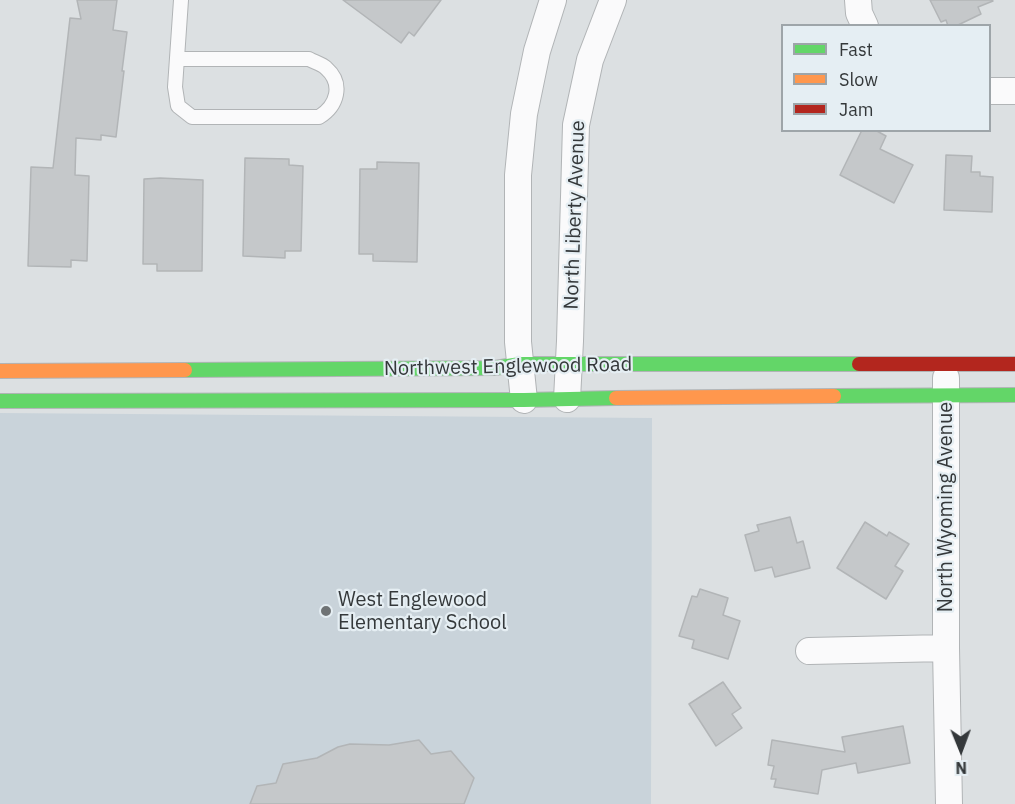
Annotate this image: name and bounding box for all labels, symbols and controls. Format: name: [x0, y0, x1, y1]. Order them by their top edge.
legend: [781, 24, 991, 132]
text: Fast: [839, 38, 873, 61]
text: Slow: [839, 68, 878, 91]
text: Jam: [839, 98, 874, 121]
street label: North Liberty Avenue: [560, 120, 590, 310]
street label: Northwest Englewood Road: [384, 353, 632, 381]
street label: North Wyoming Avenue: [934, 402, 958, 612]
place label: West Englewood Elementary School: [338, 588, 507, 635]
marker: West Englewood Elementary School: [319, 604, 333, 618]
north arrow: [931, 720, 991, 780]
text: N: [955, 758, 967, 778]

